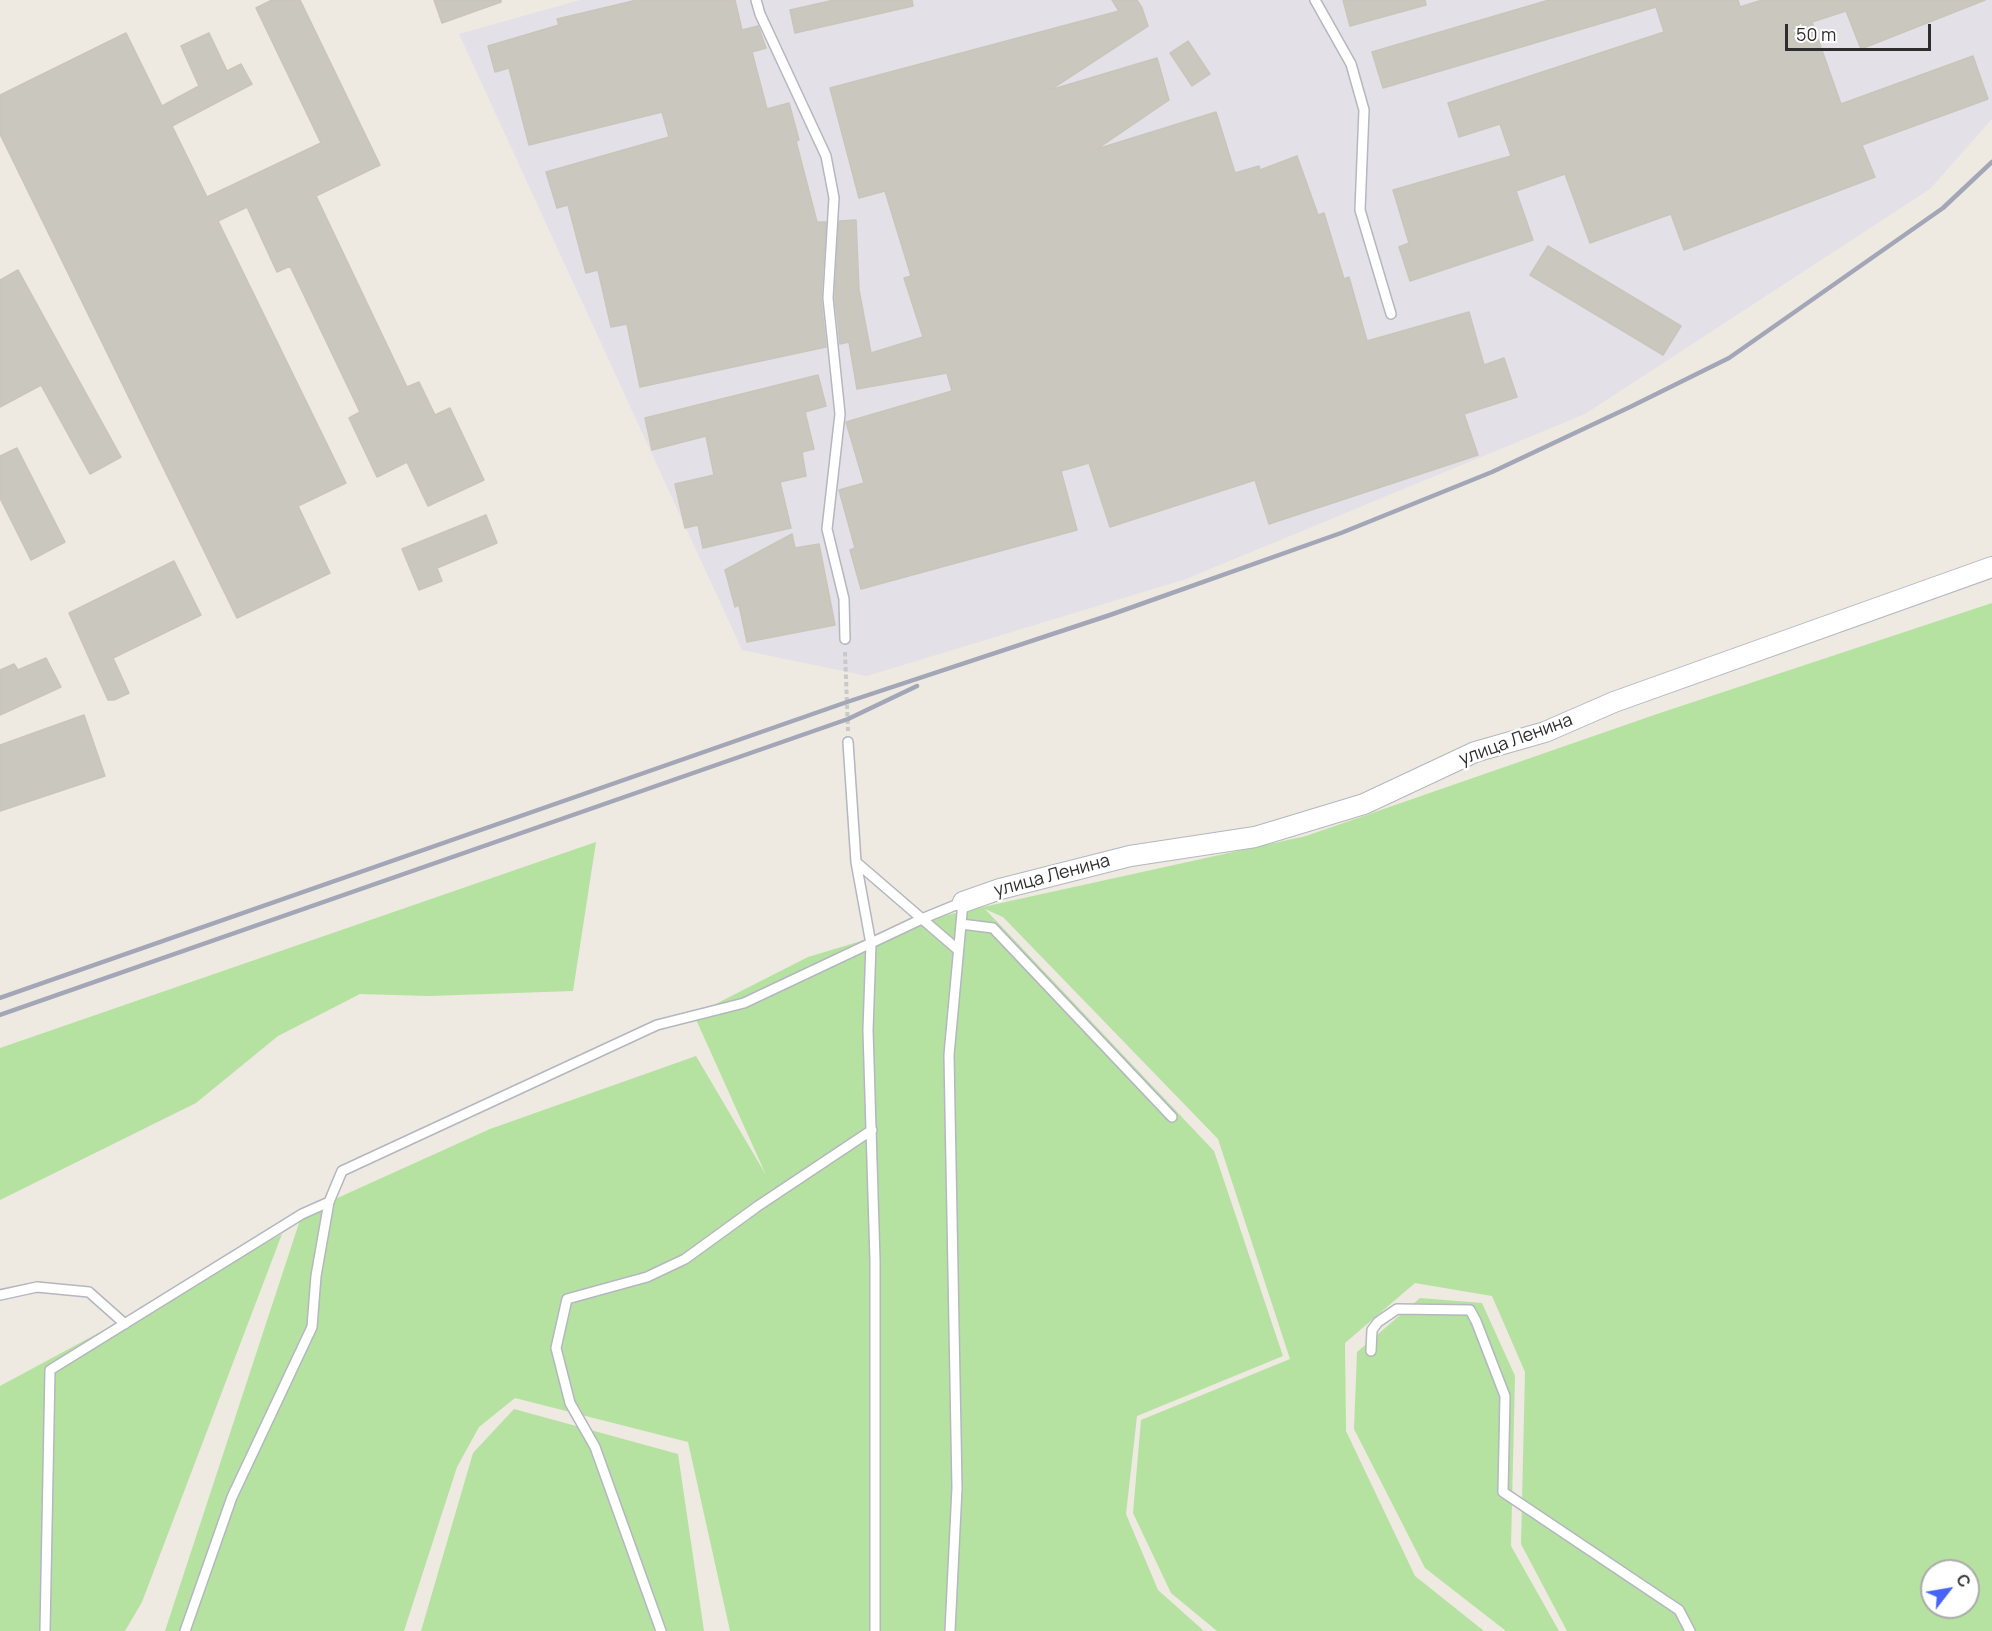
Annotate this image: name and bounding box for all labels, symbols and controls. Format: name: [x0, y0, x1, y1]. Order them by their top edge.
scale bar: [1788, 12, 1934, 50]
text: 50 m: [1796, 22, 1836, 46]
street label: улица Ленина: [1456, 709, 1576, 771]
street label: улица Ленина: [992, 850, 1112, 902]
north arrow: [1920, 1559, 1980, 1619]
text: С: [1951, 1570, 1976, 1591]

